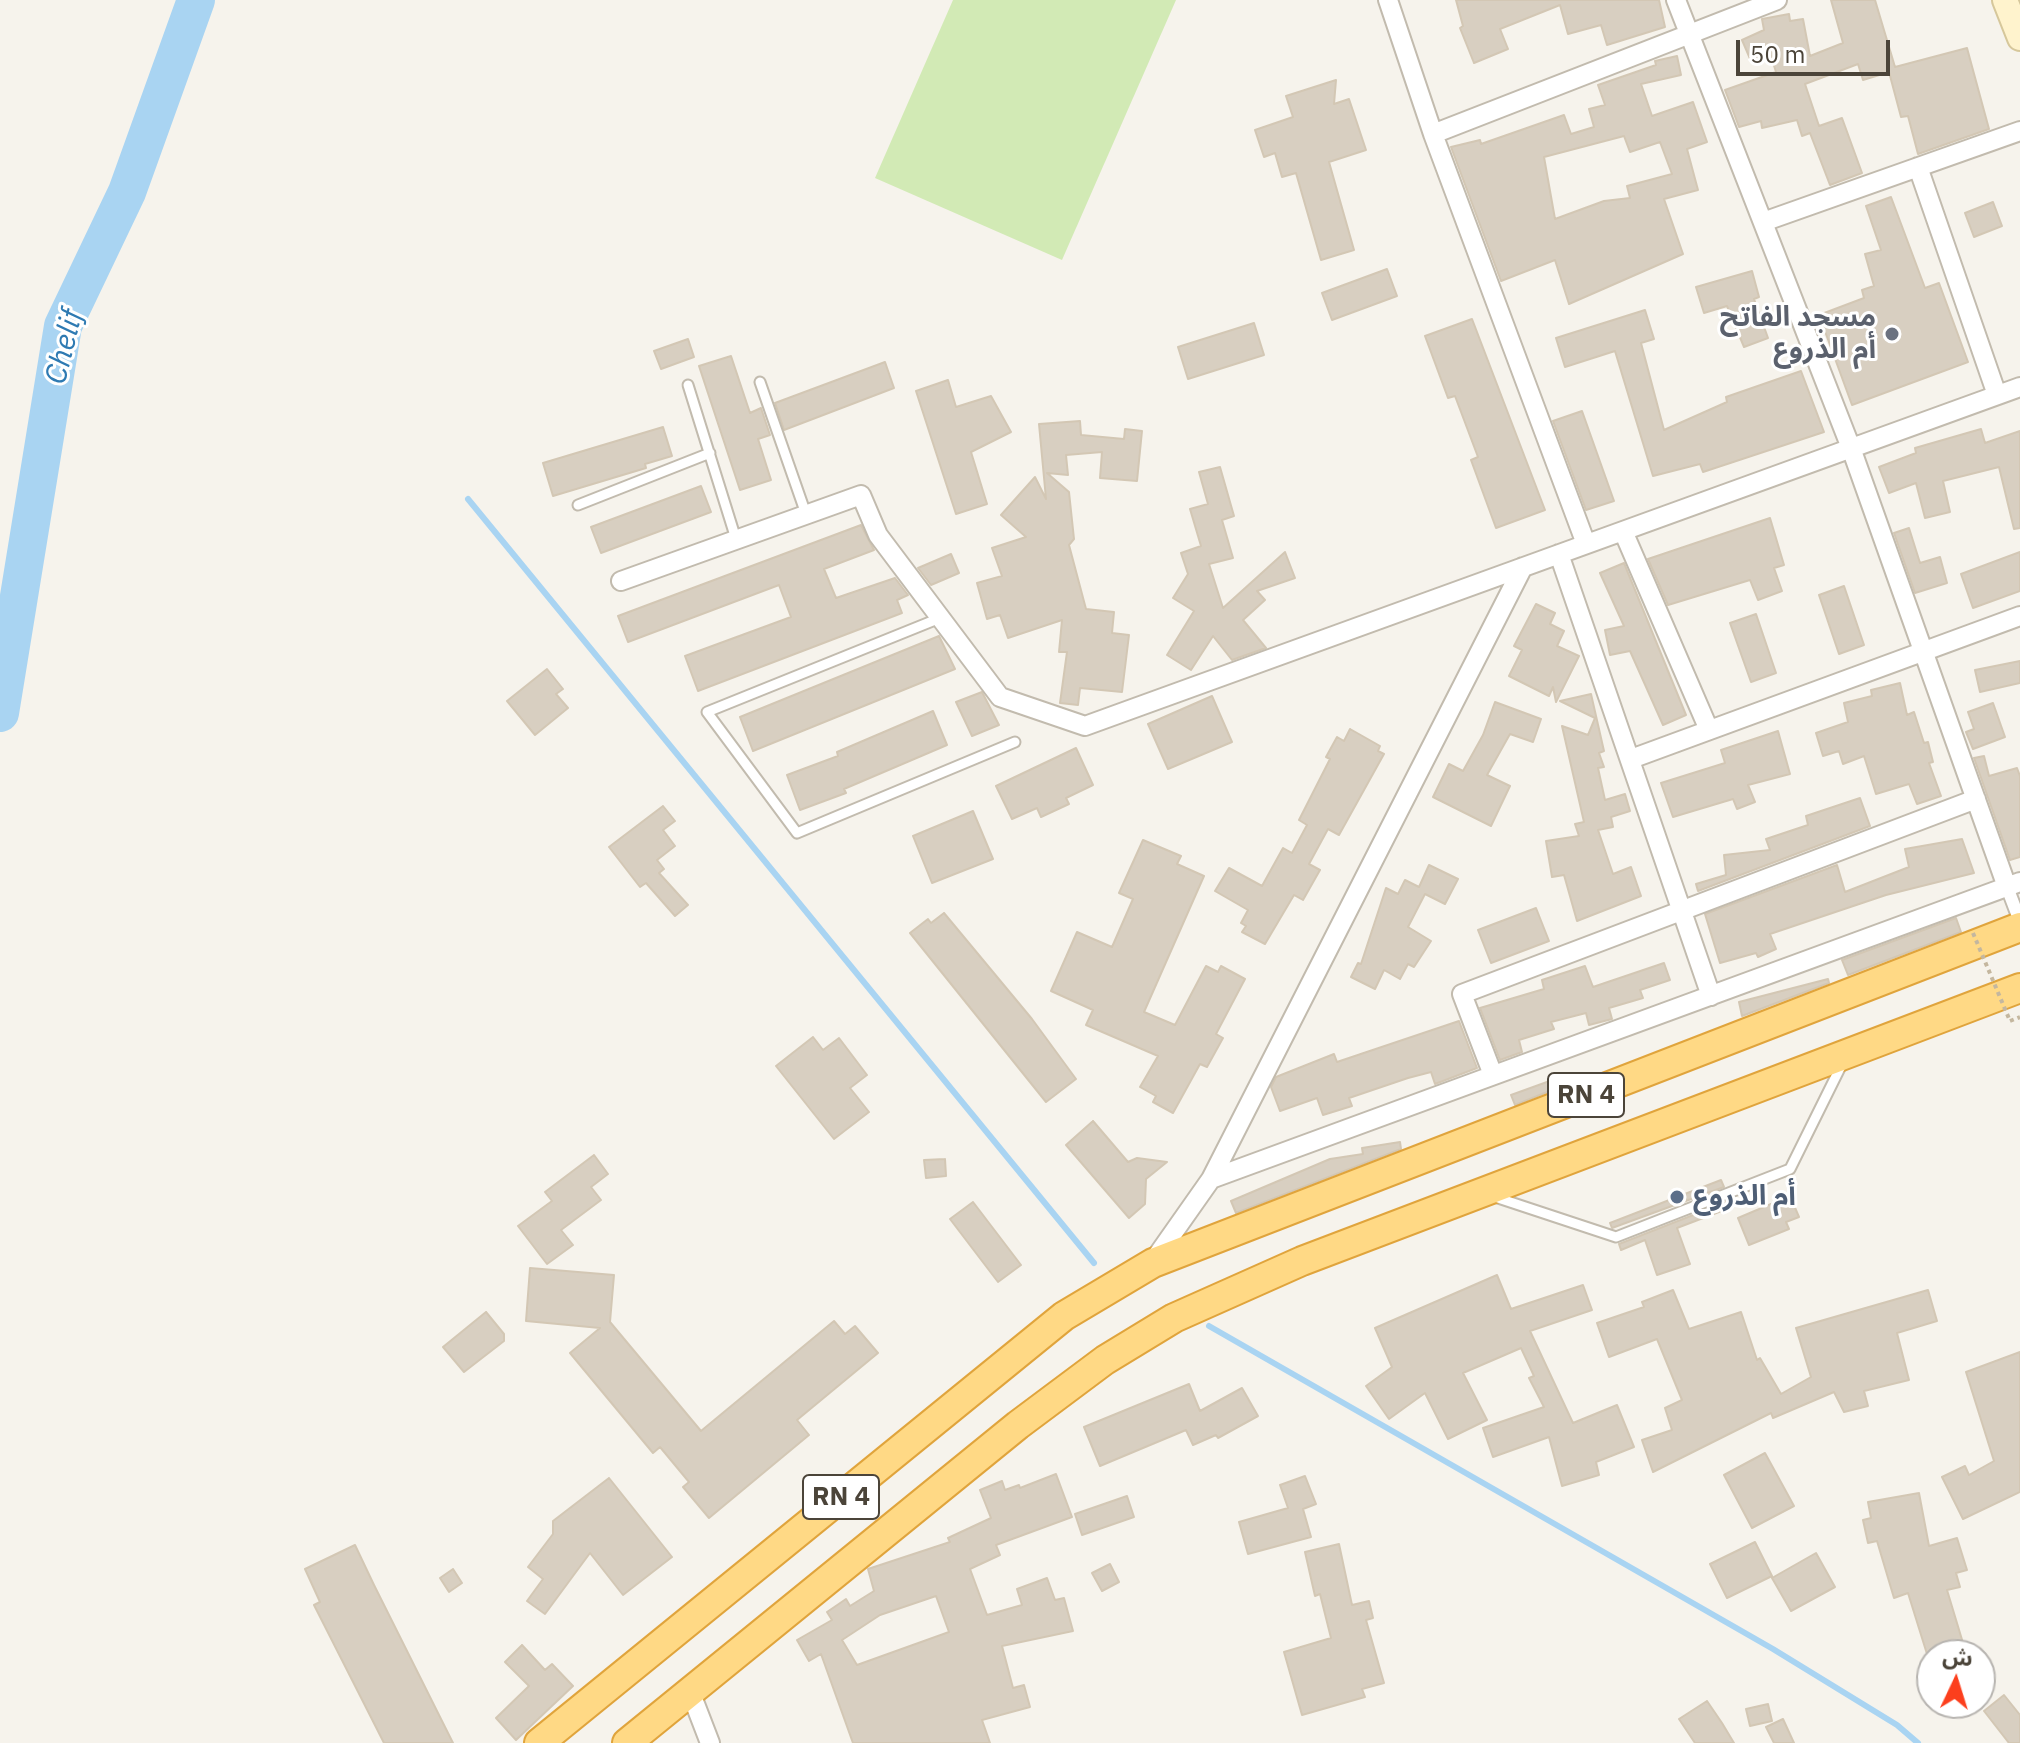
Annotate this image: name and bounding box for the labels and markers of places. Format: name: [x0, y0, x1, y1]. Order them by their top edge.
place label: مسجد الفاتح أم الذروع: [1720, 301, 1876, 367]
marker: مسجد الفاتح أم الذروع: [1883, 325, 1901, 343]
place label: أم الذروع: [1693, 1180, 1796, 1214]
marker: أم الذروع: [1668, 1188, 1686, 1206]

